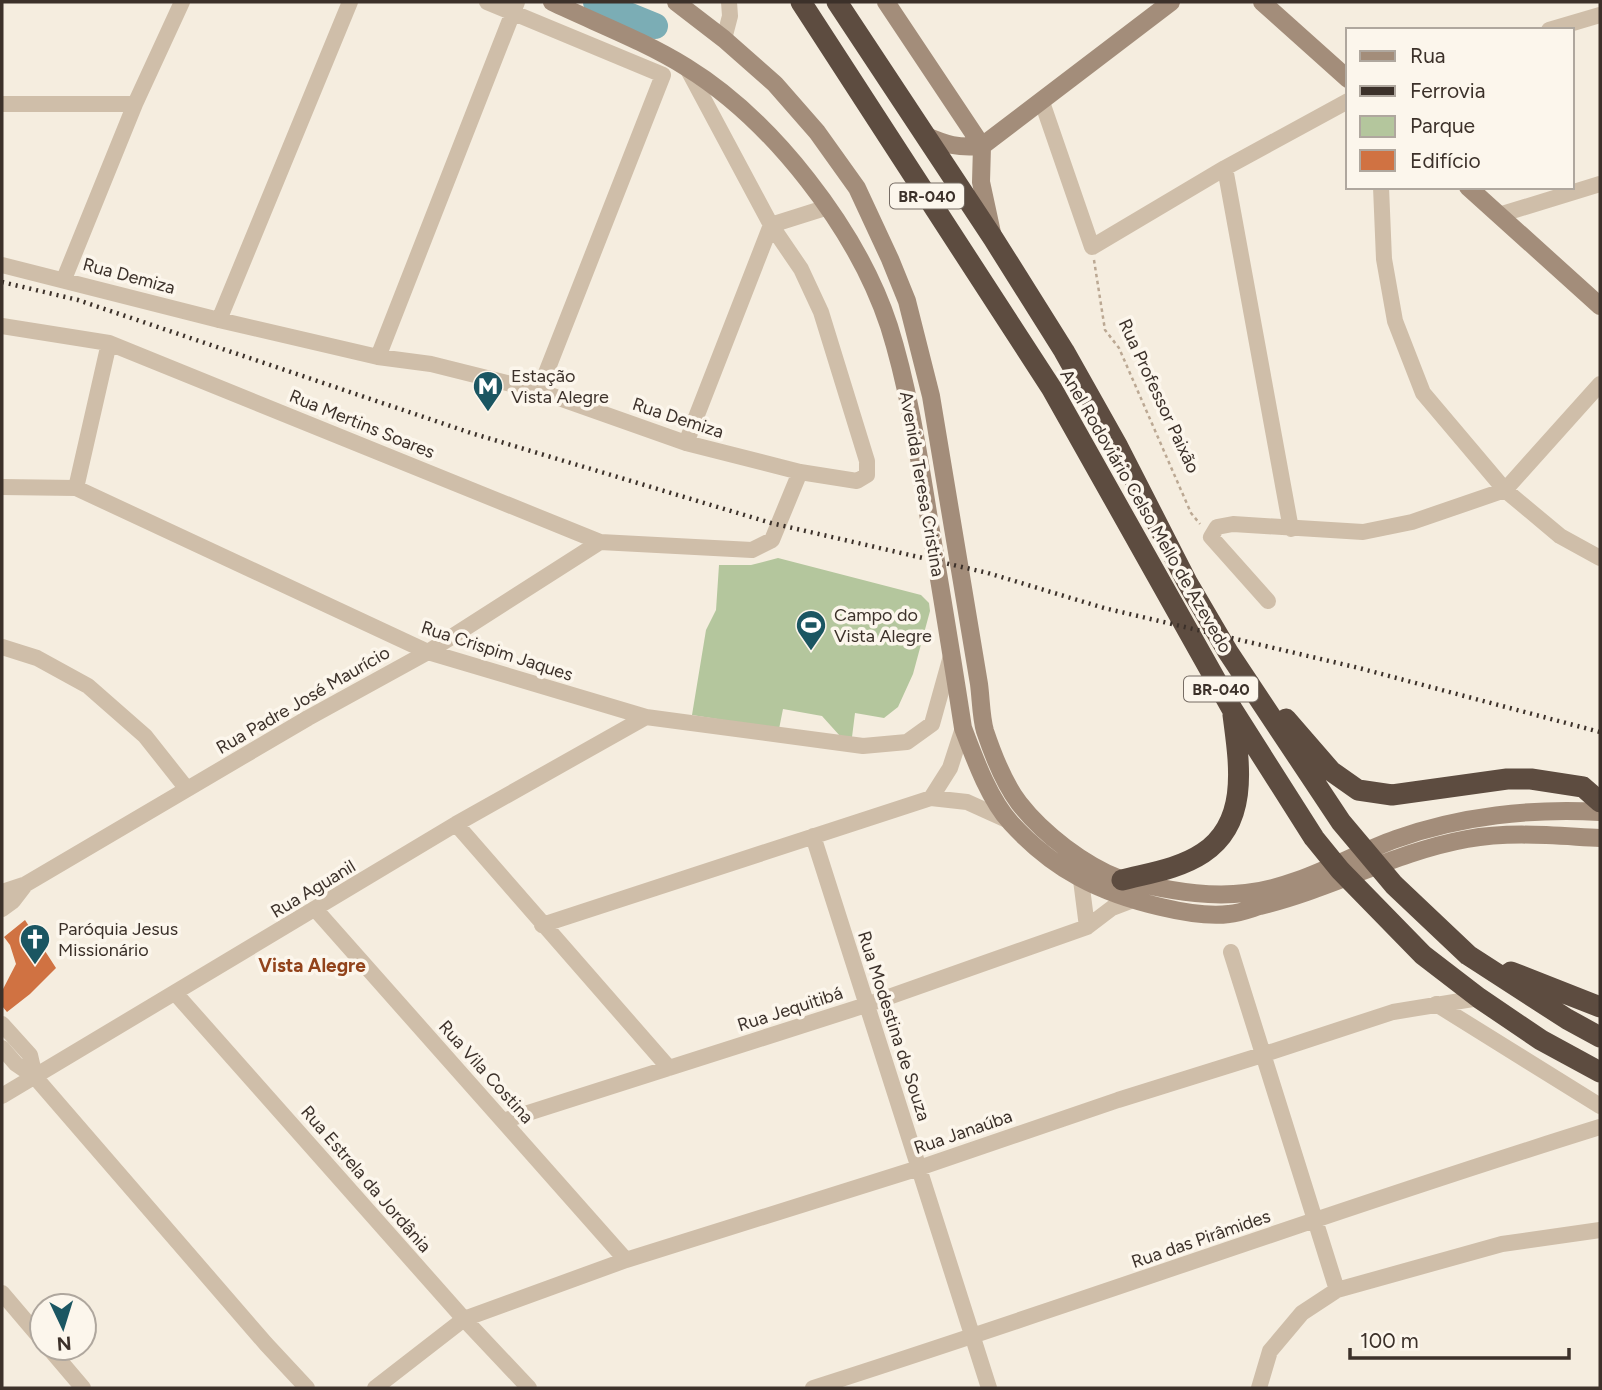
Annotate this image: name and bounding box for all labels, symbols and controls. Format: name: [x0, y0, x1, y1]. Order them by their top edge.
legend: [1346, 28, 1574, 189]
text: Rua: [1410, 43, 1446, 68]
text: Ferrovia: [1410, 78, 1485, 103]
text: Parque: [1410, 113, 1475, 138]
text: Edifício: [1410, 148, 1481, 173]
road number: BR-040: [890, 184, 964, 208]
street label: Rua Demiza: [80, 253, 178, 299]
street label: Rua Professor Paixão: [1114, 315, 1204, 477]
place label: Estação Vista Alegre: [511, 365, 609, 408]
street label: Anel Rodoviário Celso Mello de Azevedo: [1055, 365, 1237, 657]
metro station icon: Estação Vista Alegre: [471, 369, 505, 413]
street label: Rua Mertins Soares: [286, 385, 438, 463]
street label: Avenida Teresa Cristina: [895, 390, 949, 578]
street label: Rua Demiza: [630, 393, 726, 443]
place label: Campo do Vista Alegre: [834, 604, 932, 647]
sports icon: Campo do Vista Alegre: [794, 608, 828, 652]
street label: Rua Crispim Jaques: [418, 616, 576, 686]
street label: Rua Padre José Maurício: [212, 641, 394, 759]
road number: BR-040: [1184, 676, 1258, 702]
street label: Rua Aguanil: [267, 855, 359, 923]
place label: Paróquia Jesus Missionário: [58, 918, 178, 961]
church icon: Paróquia Jesus Missionário: [18, 922, 52, 966]
street label: Rua Modestina de Souza: [853, 928, 935, 1124]
district label: Vista Alegre: [258, 954, 366, 977]
street label: Rua Jequitibá: [735, 982, 845, 1036]
street label: Rua Vila Costina: [434, 1016, 538, 1128]
street label: Rua Estrela da Jordânia: [296, 1101, 436, 1257]
street label: Rua Janaúba: [911, 1105, 1015, 1159]
street label: Rua das Pirâmides: [1129, 1205, 1273, 1273]
north arrow: [28, 1292, 98, 1362]
scale bar: [1350, 1316, 1569, 1360]
text: 100 m: [1360, 1328, 1419, 1353]
text: N: [56, 1331, 72, 1355]

